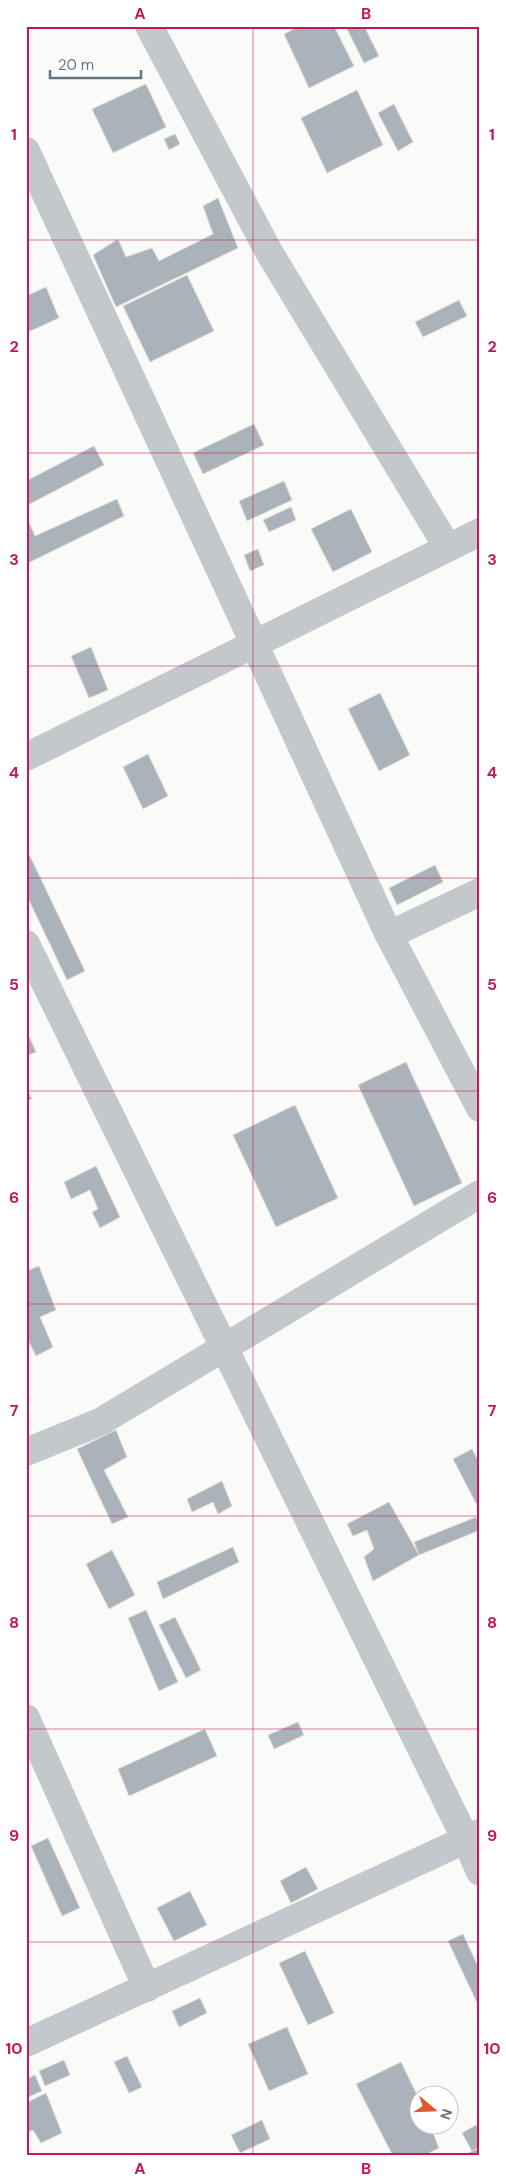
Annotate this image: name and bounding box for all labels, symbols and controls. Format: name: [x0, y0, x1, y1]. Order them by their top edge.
text: A: [134, 3, 146, 24]
text: B: [361, 3, 371, 24]
scale bar: [50, 48, 141, 80]
text: 20 m: [58, 55, 94, 75]
text: 1: [11, 124, 17, 145]
text: 1: [489, 124, 495, 145]
text: 2: [9, 336, 19, 357]
text: 2: [487, 336, 497, 357]
text: 3: [9, 549, 19, 570]
text: 3: [487, 549, 497, 570]
text: 4: [9, 762, 19, 783]
text: 4: [487, 762, 497, 783]
text: 5: [9, 974, 19, 995]
text: 5: [487, 974, 497, 995]
text: 6: [9, 1187, 19, 1208]
text: 6: [487, 1187, 497, 1208]
text: 7: [10, 1400, 19, 1421]
text: 7: [488, 1400, 497, 1421]
text: 8: [9, 1612, 19, 1633]
text: 8: [487, 1612, 497, 1633]
text: 9: [9, 1825, 19, 1846]
text: 9: [487, 1825, 497, 1846]
text: 10: [5, 2038, 23, 2059]
text: 10: [483, 2038, 501, 2059]
north arrow: [408, 2084, 458, 2134]
text: N: [436, 2106, 456, 2122]
text: A: [134, 2158, 146, 2179]
text: B: [361, 2158, 371, 2179]

